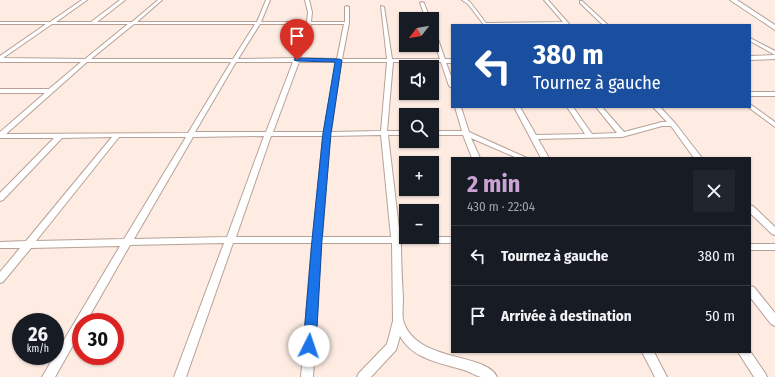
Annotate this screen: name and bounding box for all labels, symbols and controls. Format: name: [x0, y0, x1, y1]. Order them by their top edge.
north arrow: [399, 12, 439, 52]
map controls: [399, 12, 439, 244]
pin: [280, 19, 314, 60]
icon: arrive: [286, 25, 308, 47]
text: 380 m: [533, 38, 604, 71]
icon: left: [467, 40, 519, 92]
button: sound: [399, 60, 439, 100]
text: Tournez à gauche: [533, 72, 661, 94]
button: search: [399, 108, 439, 148]
button: +: [399, 156, 439, 196]
text: 2 min: [467, 170, 520, 198]
button: close: [693, 170, 735, 212]
text: 430 m · 22:04: [467, 199, 535, 214]
button: −: [399, 204, 439, 244]
icon: left: [467, 245, 489, 267]
text: Tournez à gauche: [501, 247, 608, 265]
text: 380 m: [698, 247, 735, 265]
icon: arrive: [467, 305, 489, 327]
text: Arrivée à destination: [501, 307, 632, 325]
text: 50 m: [705, 307, 735, 325]
speed limit sign: 30: [72, 313, 124, 365]
text: 26: [28, 322, 48, 346]
position arrow: [288, 325, 330, 367]
text: km/h: [27, 343, 49, 355]

